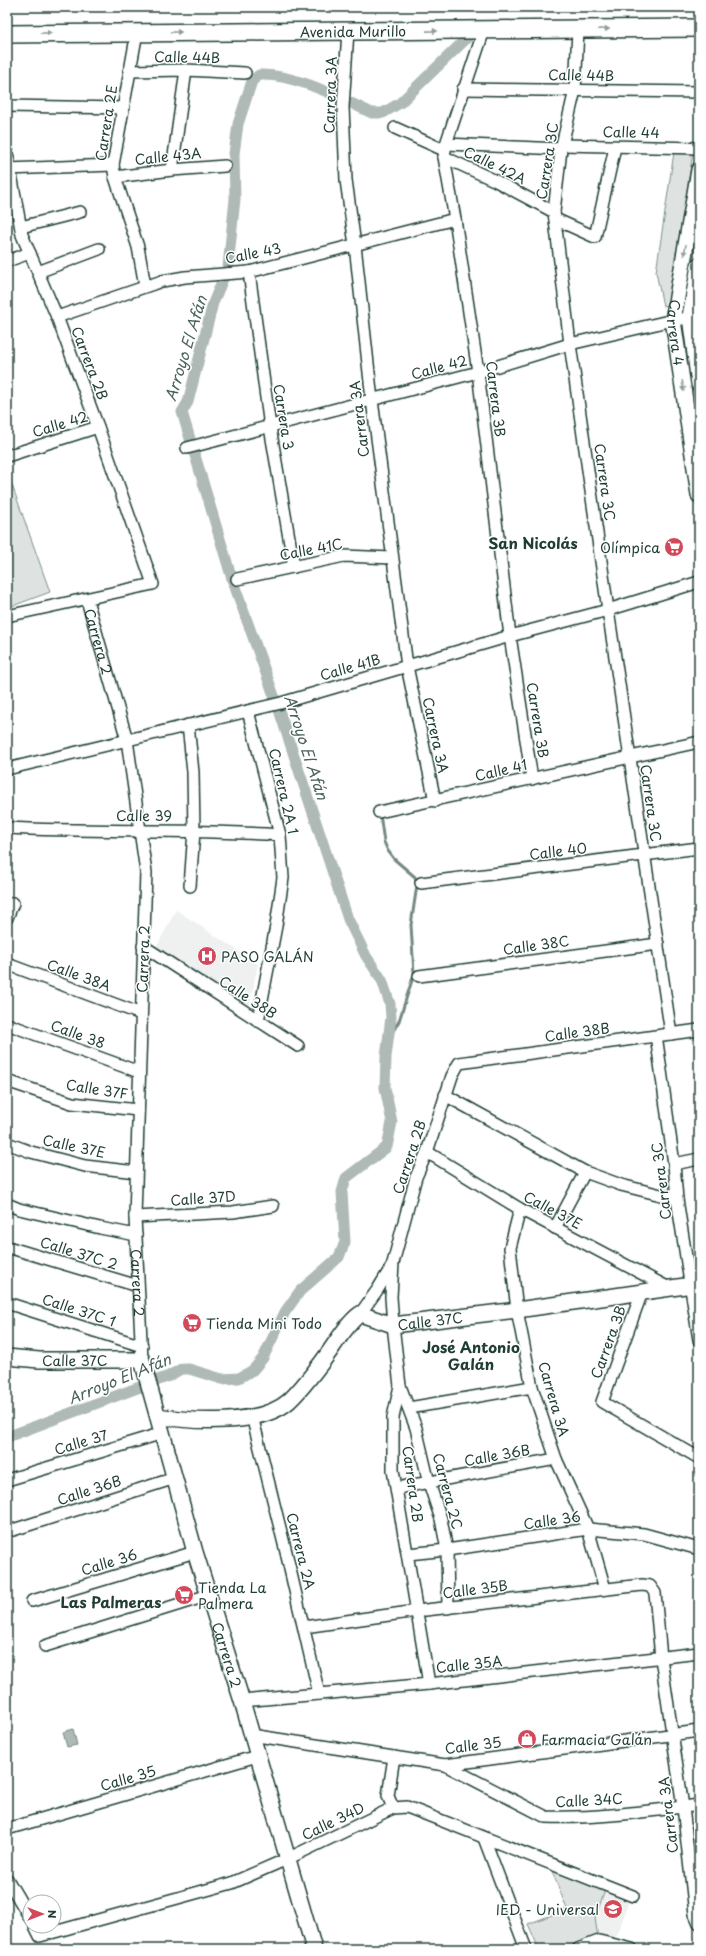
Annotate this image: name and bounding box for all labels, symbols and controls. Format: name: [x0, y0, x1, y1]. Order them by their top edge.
street label: Avenida Murillo: [300, 20, 406, 42]
one-way arrow: [598, 26, 611, 32]
one-way arrow: [426, 28, 439, 34]
one-way arrow: [170, 29, 183, 35]
one-way arrow: [40, 30, 53, 36]
street label: Calle 44B: [154, 46, 220, 68]
street label: Carrera 3A: [318, 56, 342, 134]
street label: Calle 44B: [548, 64, 614, 86]
street label: Carrera 2E: [90, 83, 122, 163]
street label: Carrera 3C: [531, 121, 563, 201]
street label: Calle 44: [602, 121, 660, 143]
street label: Calle 42A: [460, 141, 530, 189]
street label: Calle 43A: [134, 142, 203, 170]
street label: Calle 43: [223, 237, 283, 269]
one-way arrow: [682, 244, 688, 256]
water label: Arroyo El Afán: [158, 292, 212, 404]
street label: Carrera 4: [662, 298, 690, 367]
street label: Carrera 2B: [66, 323, 114, 403]
street label: Calle 42: [409, 349, 469, 385]
street label: Carrera 3B: [481, 360, 511, 438]
street label: Carrera 3A: [344, 379, 374, 459]
one-way arrow: [680, 380, 686, 392]
street label: Carrera 3: [268, 383, 300, 451]
street label: Calle 42: [30, 406, 90, 442]
street label: Carrera 3C: [589, 442, 621, 522]
district label: San Nicolás: [488, 531, 578, 554]
street label: Calle 41C: [278, 533, 344, 565]
supermarket icon: Olímpica: [663, 536, 685, 558]
place label: Olímpica: [600, 537, 660, 558]
street label: Carrera 2: [79, 606, 118, 677]
street label: Calle 41B: [317, 648, 383, 686]
street label: Carrera 3B: [522, 681, 554, 759]
water label: Arroyo El Afán: [279, 692, 335, 803]
street label: Carrera 3A: [418, 695, 454, 775]
street label: Carrera 2A 1: [264, 746, 304, 836]
street label: Calle 41: [473, 754, 529, 786]
street label: Carrera 3C: [635, 763, 667, 843]
street label: Calle 39: [116, 805, 172, 826]
street label: Calle 40: [528, 837, 588, 865]
street label: Carrera 2: [131, 925, 155, 993]
street label: Calle 38C: [502, 930, 570, 960]
hospital icon: PASO GALÁN: [196, 945, 218, 967]
place label: PASO GALÁN: [221, 946, 314, 967]
street label: Calle 38A: [44, 954, 114, 996]
street label: Calle 38B: [215, 970, 281, 1024]
street label: Calle 38: [48, 1014, 108, 1054]
street label: Calle 38B: [543, 1017, 611, 1047]
street label: Calle 37F: [64, 1074, 130, 1104]
street label: Carrera 2B: [387, 1117, 431, 1197]
street label: Calle 37E: [41, 1129, 107, 1163]
street label: Carrera 3C: [646, 1141, 676, 1221]
street label: Calle 37D: [170, 1185, 236, 1211]
street label: Calle 37E: [520, 1186, 586, 1234]
street label: Calle 37C 2: [38, 1231, 120, 1275]
street label: Carrera 2: [126, 1248, 150, 1317]
street label: Calle 37C 1: [39, 1288, 119, 1332]
street label: Carrera 3B: [585, 1303, 631, 1381]
street label: Calle 37C: [396, 1306, 464, 1335]
supermarket icon: Tienda Mini Todo: [181, 1312, 203, 1334]
place label: Tienda Mini Todo: [206, 1313, 322, 1334]
district label: José Antonio Galán: [422, 1335, 520, 1375]
water label: Arroyo El Afán: [64, 1347, 175, 1409]
street label: Calle 37C: [42, 1350, 108, 1371]
street label: Carrera 3A: [533, 1359, 575, 1439]
street label: Calle 37: [52, 1424, 111, 1460]
street label: Calle 36B: [463, 1439, 531, 1471]
street label: Carrera 2B: [397, 1444, 429, 1524]
street label: Carrera 2C: [428, 1450, 468, 1532]
street label: Calle 36B: [54, 1470, 124, 1510]
street label: Calle 36: [522, 1506, 582, 1534]
street label: Carrera 2A: [281, 1510, 321, 1592]
street label: Calle 36: [78, 1543, 140, 1580]
street label: Calle 35B: [441, 1575, 509, 1603]
place label: Tienda La Palmera: [198, 1577, 266, 1614]
supermarket icon: Tienda La Palmera: [173, 1584, 195, 1606]
district label: Las Palmeras: [61, 1590, 161, 1613]
street label: Carrera 2: [207, 1619, 248, 1690]
street label: Calle 35A: [435, 1650, 504, 1678]
shop icon: Farmacia Galán: [516, 1728, 538, 1750]
place label: Farmacia Galán: [541, 1729, 652, 1750]
street label: Calle 35: [443, 1731, 503, 1759]
street label: Calle 35: [98, 1760, 158, 1796]
street label: Carrera 3A: [653, 1775, 683, 1855]
street label: Calle 34C: [555, 1788, 623, 1812]
street label: Calle 34D: [298, 1797, 368, 1845]
north arrow: [22, 1894, 62, 1934]
school or university icon: IED - Universal: [602, 1898, 624, 1920]
place label: IED - Universal: [496, 1899, 599, 1920]
text: N: [44, 1910, 61, 1919]

